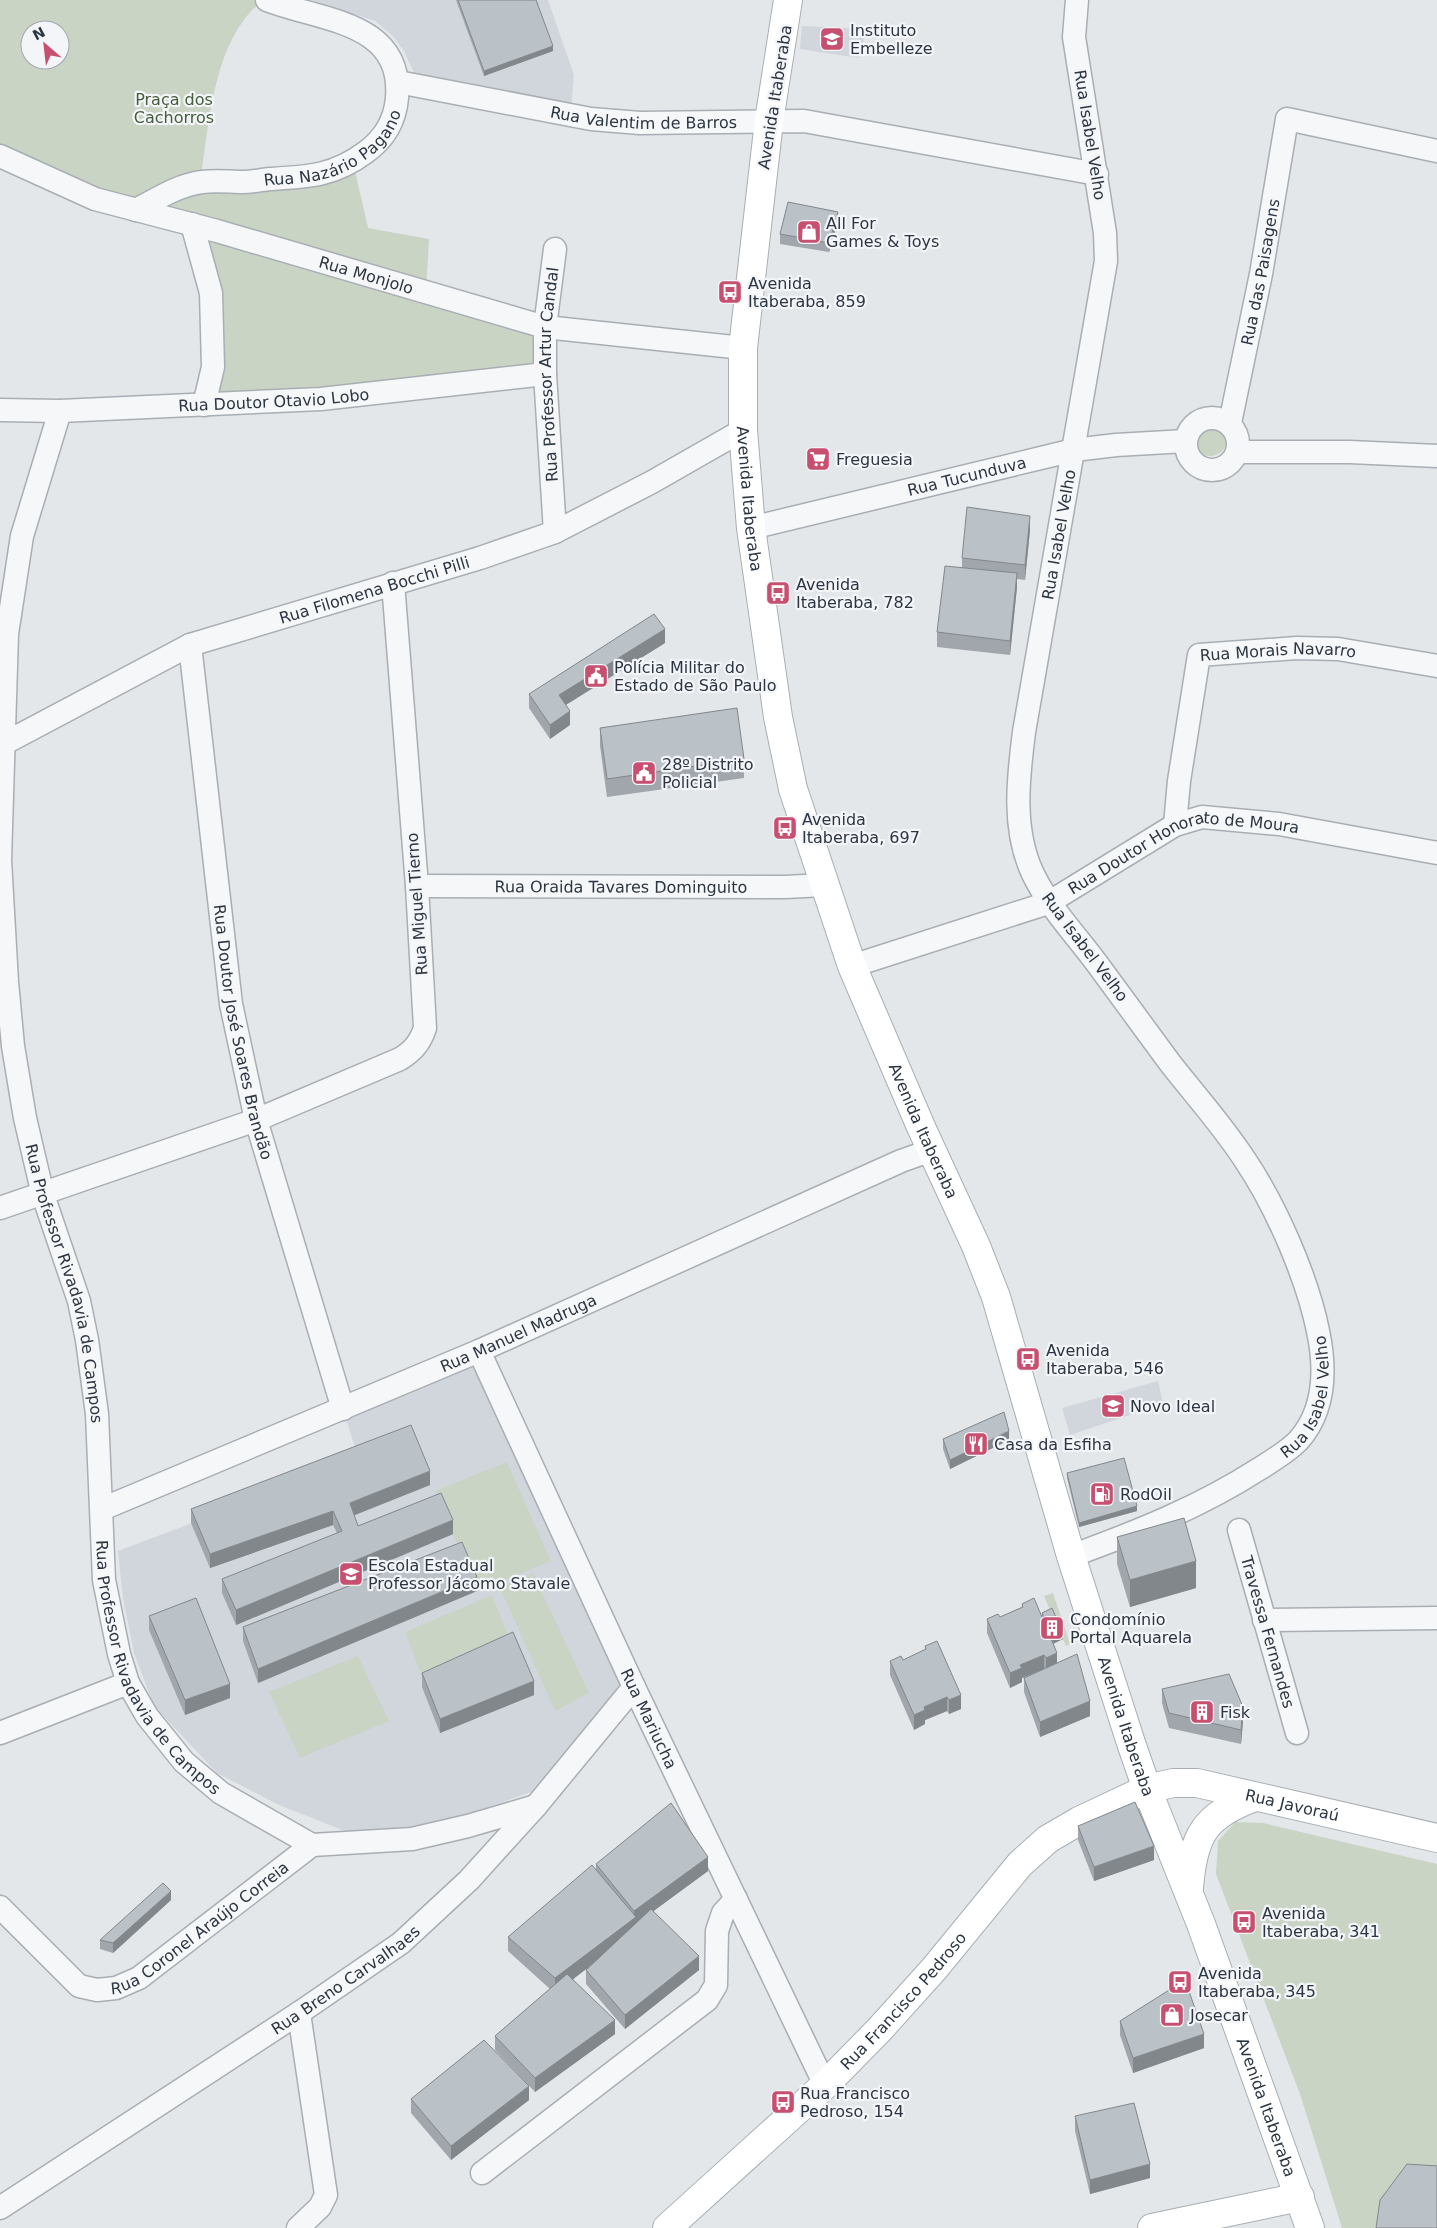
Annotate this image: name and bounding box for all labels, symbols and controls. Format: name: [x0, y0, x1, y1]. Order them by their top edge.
north arrow: [20, 20, 70, 70]
place label: Instituto Embelleze: [850, 21, 933, 58]
street label: Avenida Itaberaba: [754, 23, 796, 171]
text: N: [30, 24, 48, 43]
school or university icon: Instituto Embelleze: [819, 26, 845, 52]
street label: Rua Isabel Velho: [1070, 68, 1110, 202]
park label: Praça dos Cachorros: [134, 90, 214, 127]
street label: Rua Valentim de Barros: [549, 102, 737, 133]
street label: Rua Nazário Pagano: [263, 107, 404, 189]
street label: Rua das Paisagens: [1237, 197, 1283, 347]
place label: All For Games & Toys: [826, 214, 939, 251]
shop icon: All For Games & Toys: [796, 219, 822, 245]
street label: Rua Monjolo: [317, 252, 416, 298]
street label: Rua Professor Artur Candal: [535, 266, 562, 483]
place label: Avenida Itaberaba, 859: [748, 274, 866, 311]
bus stop icon: Avenida Itaberaba, 859: [717, 279, 743, 305]
street label: Rua Doutor Otavio Lobo: [178, 384, 370, 415]
street label: Avenida Itaberaba: [733, 425, 767, 573]
supermarket icon: Freguesia: [805, 446, 831, 472]
place label: Freguesia: [836, 450, 913, 469]
street label: Rua Tucunduva: [905, 452, 1028, 499]
street label: Rua Isabel Velho: [1038, 468, 1079, 601]
street label: Rua Filomena Bocchi Pilli: [277, 552, 472, 627]
place label: Avenida Itaberaba, 782: [796, 575, 914, 612]
bus stop icon: Avenida Itaberaba, 782: [765, 580, 791, 606]
street label: Rua Morais Navarro: [1199, 638, 1358, 664]
place label: Polícia Militar do Estado de São Paulo: [614, 658, 777, 695]
public building icon: Polícia Militar do Estado de São Paulo: [583, 663, 609, 689]
place label: 28º Distrito Policial: [662, 755, 753, 792]
public building icon: 28º Distrito Policial: [631, 760, 657, 786]
street label: Rua Doutor Honorato de Moura: [1064, 807, 1301, 898]
place label: Avenida Itaberaba, 697: [802, 810, 920, 847]
bus stop icon: Avenida Itaberaba, 697: [772, 815, 798, 841]
street label: Rua Miguel Tierno: [403, 832, 431, 976]
street label: Rua Oraida Tavares Dominguito: [495, 877, 747, 896]
street label: Rua Isabel Velho: [1038, 889, 1132, 1005]
street label: Rua Doutor José Soares Brandão: [210, 903, 277, 1162]
street label: Avenida Itaberaba: [885, 1060, 962, 1201]
street label: Rua Professor Rivadavia de Campos: [22, 1142, 107, 1424]
street label: Rua Manuel Madruga: [437, 1290, 599, 1376]
street label: Rua Isabel Velho: [1276, 1334, 1332, 1462]
place label: Avenida Itaberaba, 546: [1046, 1341, 1164, 1378]
bus stop icon: Avenida Itaberaba, 546: [1015, 1346, 1041, 1372]
school or university icon: Novo Ideal: [1100, 1393, 1126, 1419]
place label: Novo Ideal: [1130, 1397, 1215, 1416]
restaurant icon: Casa da Esfiha: [963, 1431, 989, 1457]
place label: Casa da Esfiha: [994, 1435, 1112, 1454]
fuel station icon: RodOil: [1089, 1481, 1115, 1507]
place label: RodOil: [1120, 1485, 1172, 1504]
street label: Rua Professor Rivadavia de Campos: [93, 1540, 225, 1798]
street label: Travessa Fernandes: [1237, 1553, 1299, 1710]
place label: Escola Estadual Professor Jácomo Stavale: [368, 1556, 570, 1593]
school or university icon: Escola Estadual Professor Jácomo Stavale: [338, 1561, 364, 1587]
place label: Condomínio Portal Aquarela: [1070, 1610, 1192, 1647]
building icon: Condomínio Portal Aquarela: [1039, 1615, 1065, 1641]
street label: Avenida Itaberaba: [1094, 1654, 1158, 1799]
street label: Rua Mariucha: [617, 1665, 681, 1772]
building icon: Fisk: [1189, 1699, 1215, 1725]
place label: Fisk: [1220, 1703, 1251, 1722]
street label: Rua Javoraú: [1243, 1785, 1341, 1825]
street label: Rua Coronel Araújo Correia: [110, 1857, 292, 1998]
place label: Avenida Itaberaba, 341: [1262, 1904, 1380, 1941]
bus stop icon: Avenida Itaberaba, 341: [1231, 1909, 1257, 1935]
street label: Rua Breno Carvalhaes: [267, 1921, 423, 2038]
street label: Rua Francisco Pedroso: [836, 1928, 970, 2073]
place label: Avenida Itaberaba, 345: [1198, 1964, 1316, 2001]
bus stop icon: Avenida Itaberaba, 345: [1167, 1969, 1193, 1995]
shop icon: Josecar: [1159, 2002, 1185, 2028]
place label: Josecar: [1189, 2006, 1248, 2025]
street label: Avenida Itaberaba: [1233, 2035, 1300, 2179]
place label: Rua Francisco Pedroso, 154: [800, 2084, 910, 2121]
bus stop icon: Rua Francisco Pedroso, 154: [770, 2089, 796, 2115]

